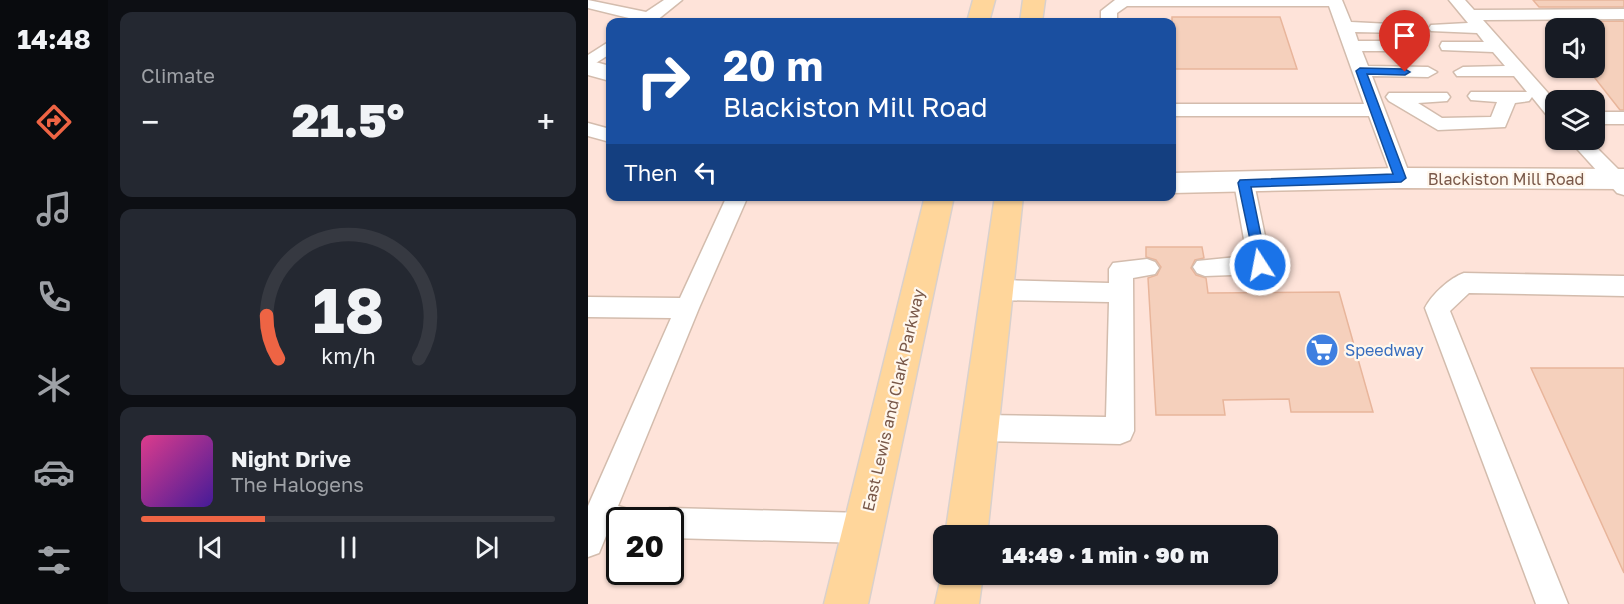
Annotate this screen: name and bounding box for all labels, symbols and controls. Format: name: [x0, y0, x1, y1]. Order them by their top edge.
pin: [1379, 10, 1430, 72]
map controls: [1545, 18, 1605, 150]
button: sound: [1545, 18, 1605, 78]
icon: arrive: [1388, 19, 1421, 52]
text: 14:48: [17, 23, 91, 55]
text: 20 m: [723, 40, 823, 90]
icon: right: [624, 42, 702, 120]
text: Climate: [141, 63, 215, 87]
button: layers: [1545, 90, 1605, 150]
text: Blackiston Mill Road: [723, 91, 988, 123]
text: 21.5°: [292, 93, 404, 147]
icon: directions: [33, 101, 75, 143]
text: −: [141, 102, 159, 141]
text: +: [537, 102, 555, 141]
icon: left: [689, 156, 722, 189]
text: Then: [624, 159, 677, 186]
street label: Blackiston Mill Road: [1428, 169, 1584, 189]
icon: music: [33, 188, 75, 230]
position arrow: [1228, 233, 1292, 297]
text: 18: [312, 272, 384, 347]
icon: phone: [33, 276, 75, 318]
street label: East Lewis and Clark Parkway: [858, 287, 928, 513]
supermarket icon: Speedway: [1304, 332, 1340, 368]
place label: Speedway: [1345, 340, 1424, 360]
text: km/h: [321, 343, 375, 369]
icon: climate: [33, 364, 75, 406]
text: Night Drive: [231, 445, 351, 472]
icon: car: [33, 451, 75, 493]
text: The Halogens: [231, 472, 364, 496]
speed limit sign: 20: [606, 507, 684, 585]
icon: previous: [194, 531, 227, 564]
icon: pause: [332, 531, 365, 564]
icon: next: [470, 531, 503, 564]
icon: filters: [33, 539, 75, 581]
text: 14:49 · 1 min · 90 m: [1002, 541, 1209, 568]

